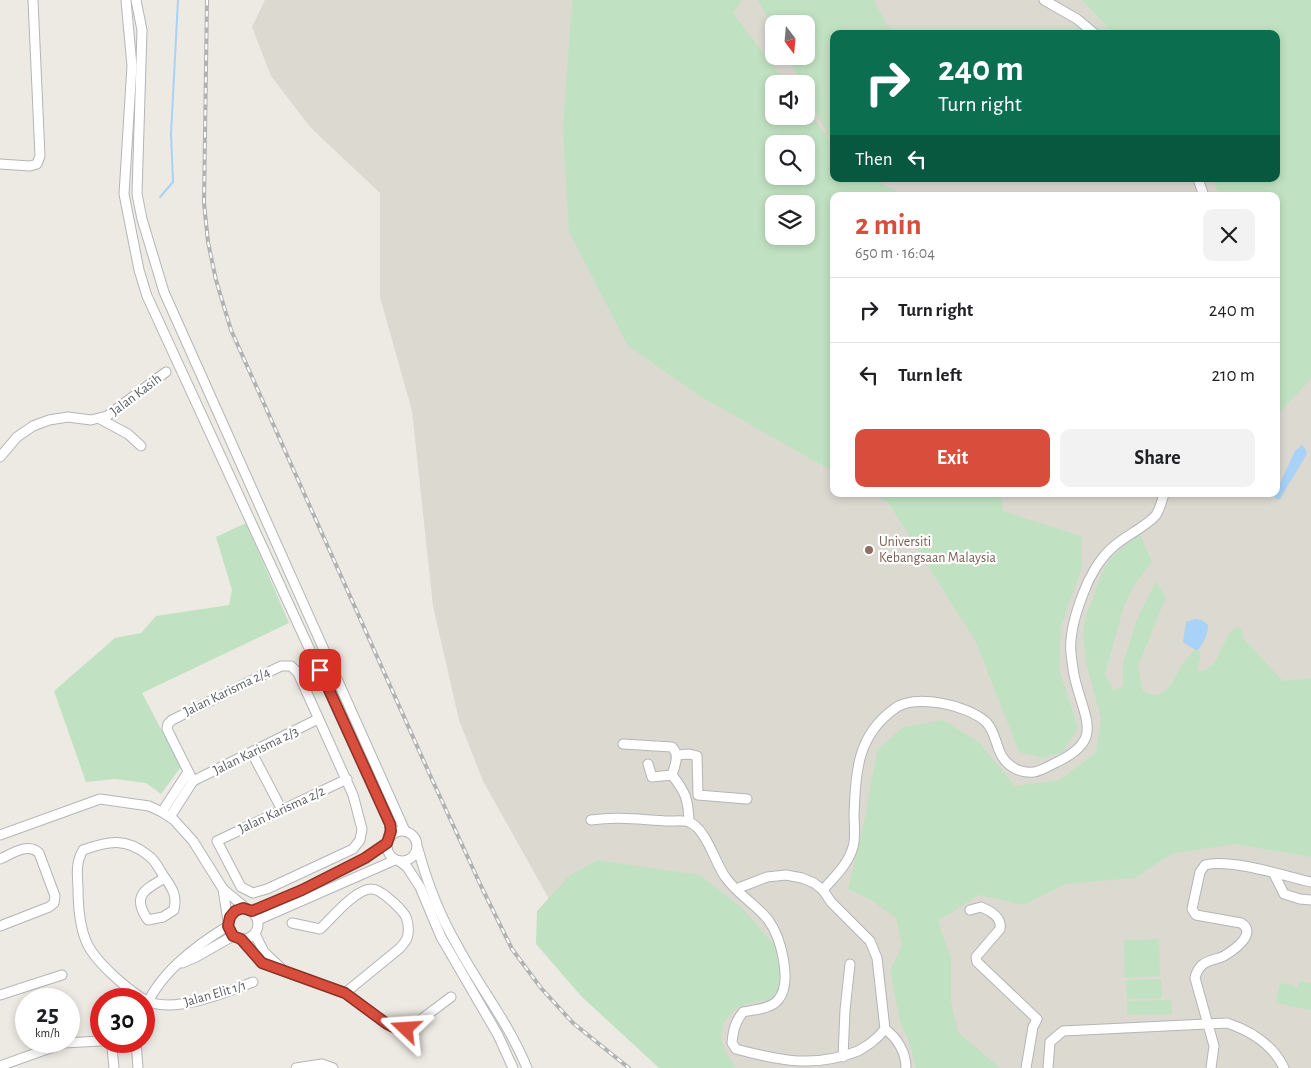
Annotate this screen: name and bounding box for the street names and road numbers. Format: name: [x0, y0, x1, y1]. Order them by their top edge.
street label: Jalan Kasih: [108, 371, 164, 419]
street label: Jalan Karisma 2/4: [182, 665, 272, 719]
street label: Jalan Karisma 2/3: [211, 724, 301, 778]
street label: Jalan Karisma 2/2: [237, 784, 327, 836]
street label: Jalan Elit 1/1: [182, 978, 248, 1010]

